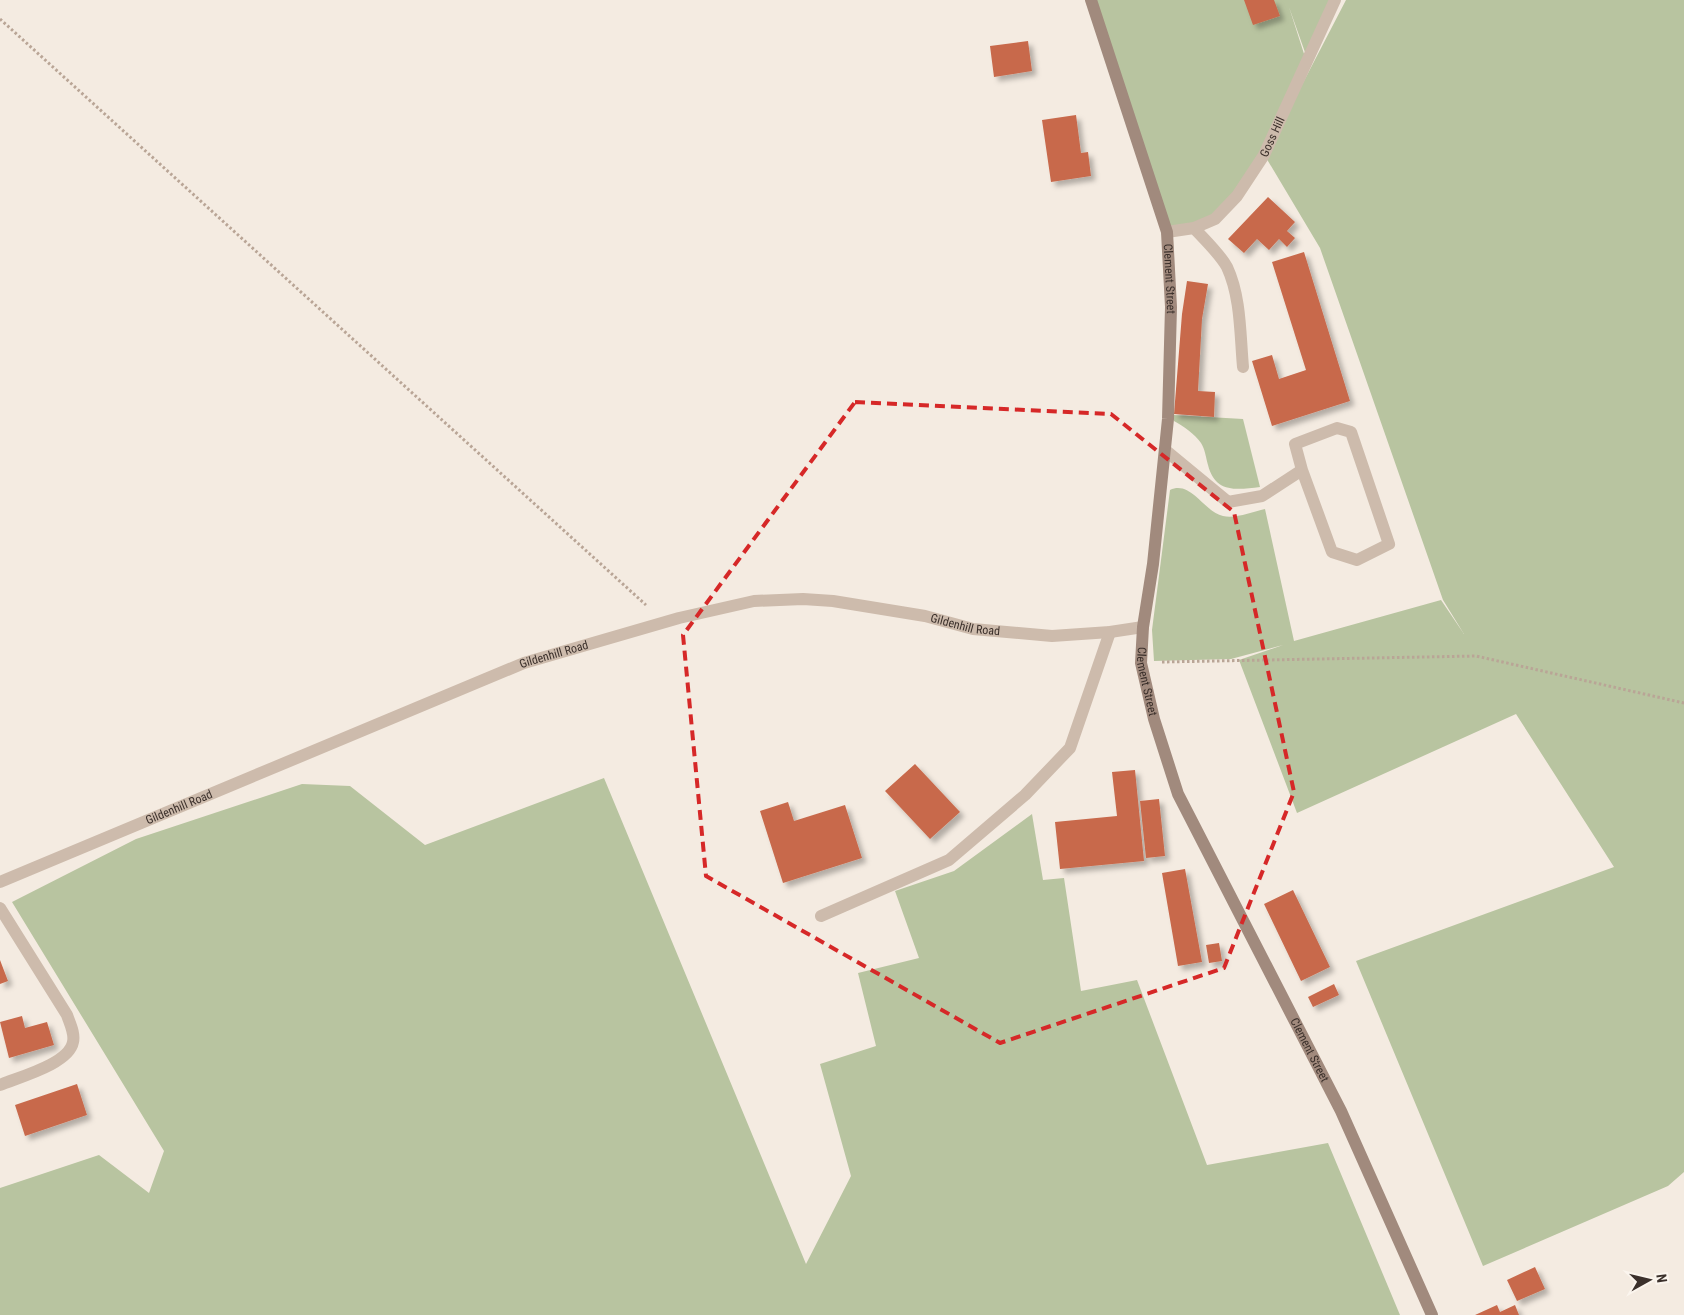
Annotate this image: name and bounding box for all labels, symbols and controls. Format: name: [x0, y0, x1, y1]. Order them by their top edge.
street label: Goss Hill: [1257, 115, 1288, 159]
street label: Clement Street: [1161, 243, 1178, 314]
street label: Gildenhill Road: [929, 611, 1001, 638]
street label: Gildenhill Road: [517, 638, 590, 671]
street label: Clement Street: [1134, 647, 1160, 718]
street label: Gildenhill Road: [144, 787, 214, 827]
street label: Clement Street: [1287, 1016, 1332, 1085]
north arrow: [1624, 1255, 1674, 1305]
text: N: [1653, 1273, 1670, 1284]

